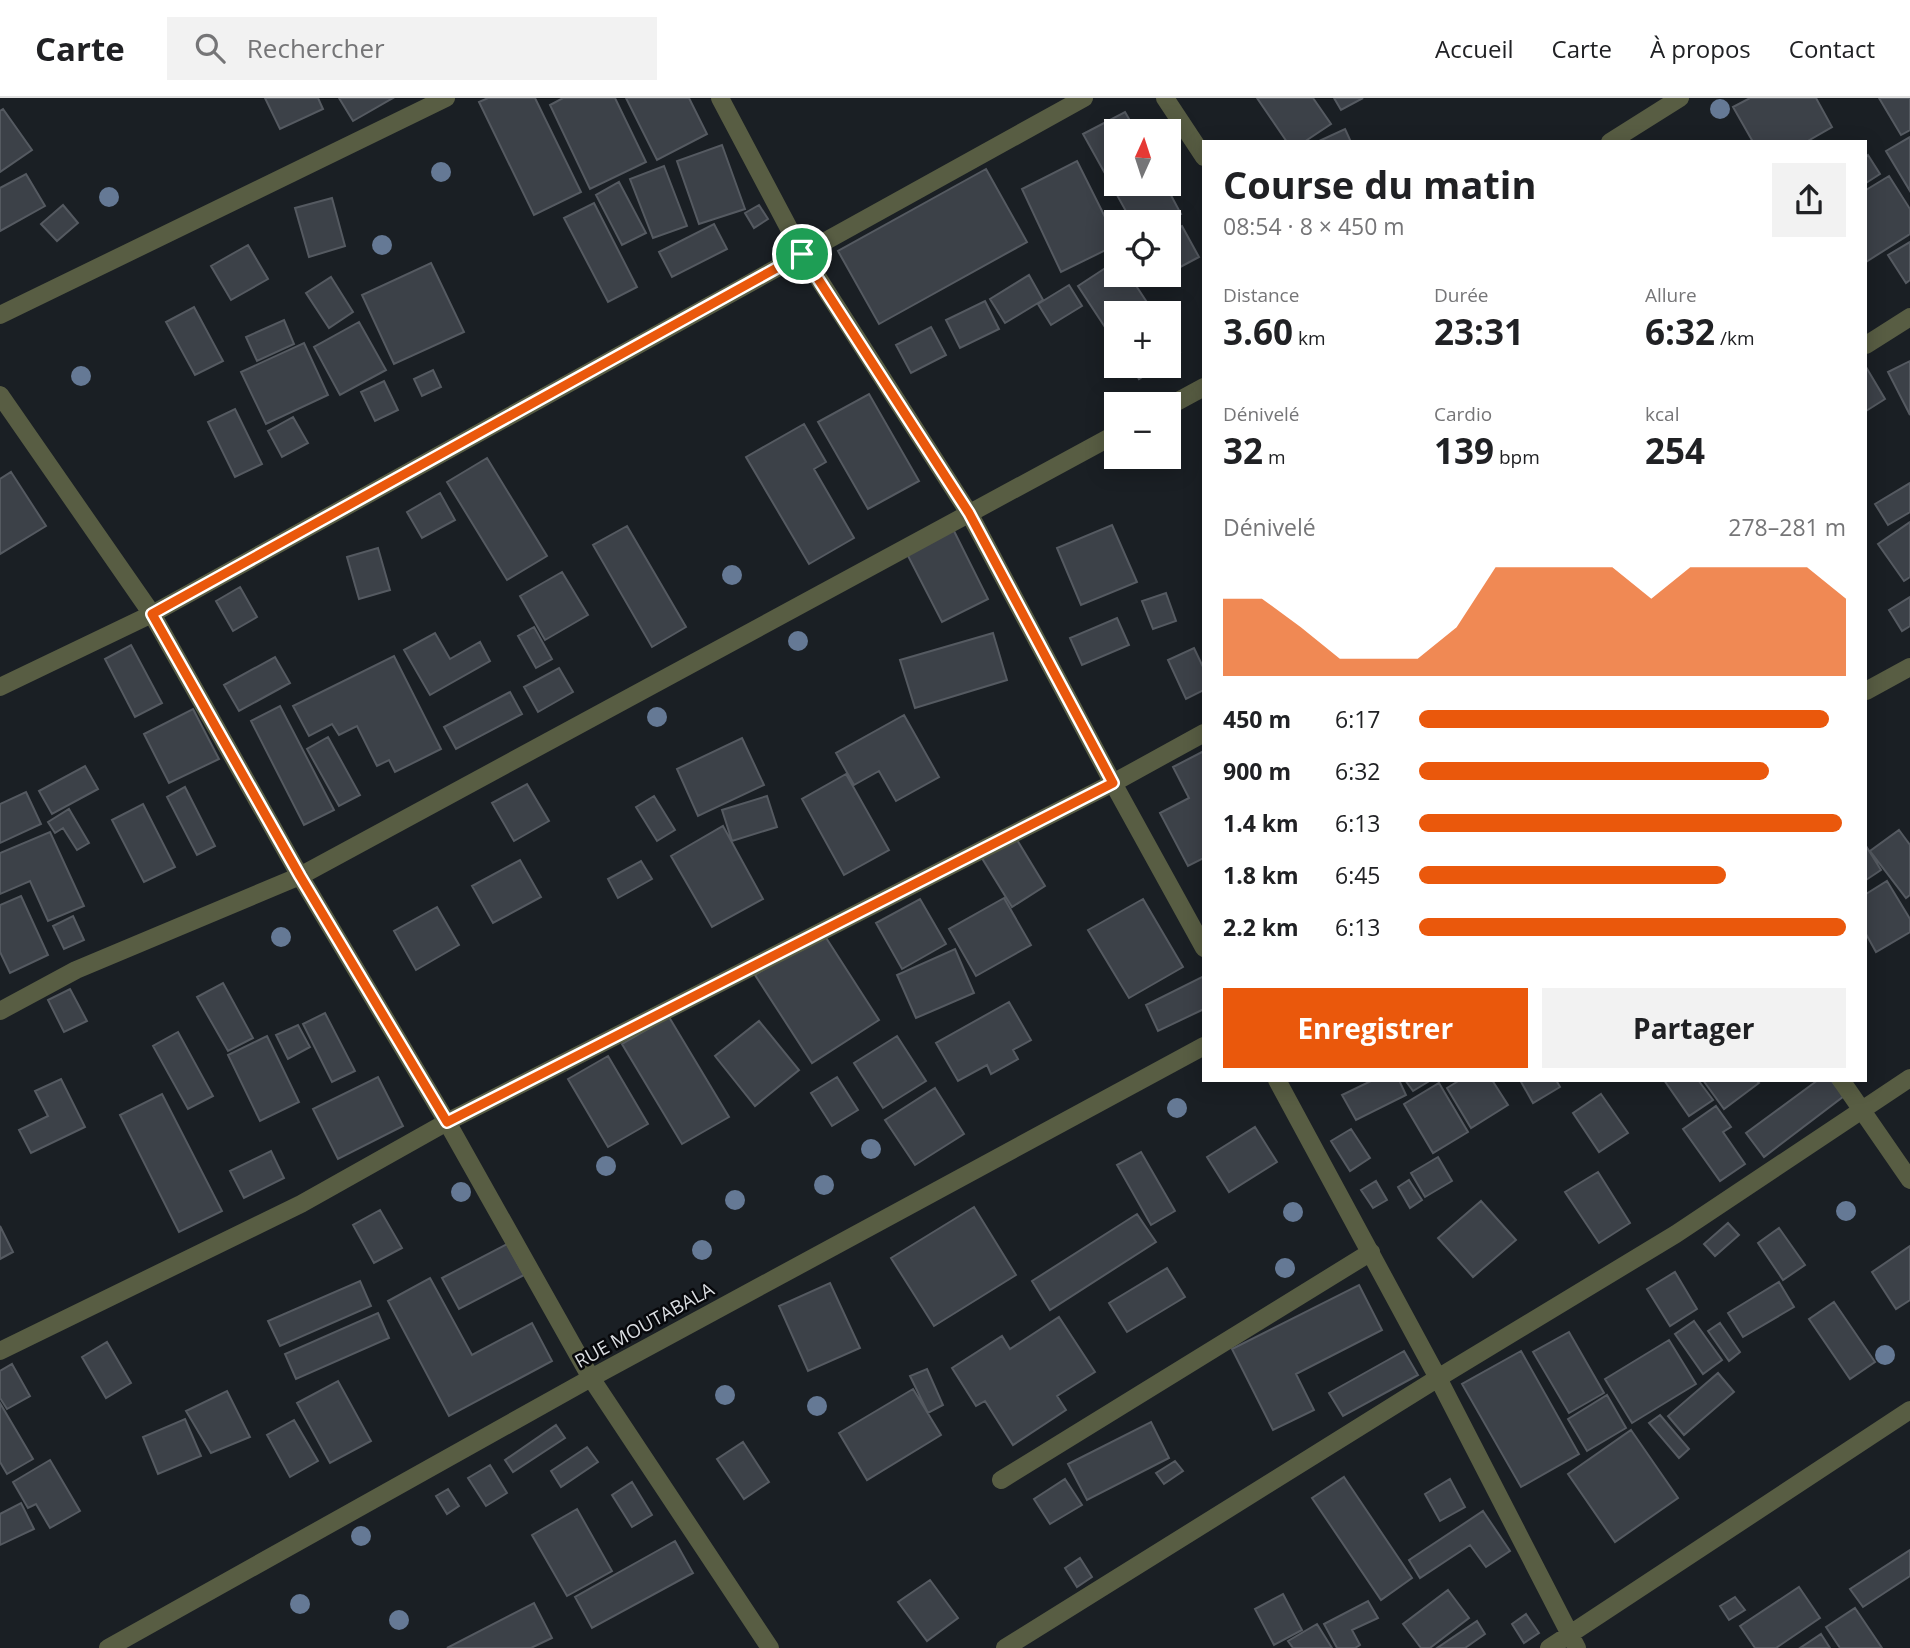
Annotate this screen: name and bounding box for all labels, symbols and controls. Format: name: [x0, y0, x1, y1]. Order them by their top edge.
search box: [167, 17, 657, 80]
text: Carte: [35, 26, 125, 71]
icon: search: [191, 29, 229, 67]
text: Rechercher: [247, 30, 385, 66]
text: Accueil: [1435, 32, 1514, 65]
text: Carte: [1552, 32, 1612, 65]
text: À propos: [1650, 32, 1751, 65]
text: Contact: [1789, 32, 1875, 65]
north arrow: [1104, 119, 1181, 196]
map controls: [1104, 119, 1181, 469]
text: Course du matin: [1223, 158, 1536, 210]
button: share: [1772, 163, 1846, 237]
button: locate: [1104, 210, 1181, 287]
text: 08:54 · 8 × 450 m: [1223, 210, 1405, 242]
pin: [772, 224, 832, 284]
icon: arrive: [783, 235, 821, 273]
text: Distance: [1223, 282, 1299, 308]
text: Durée: [1434, 282, 1489, 308]
text: Allure: [1645, 282, 1697, 308]
button: +: [1104, 301, 1181, 378]
text: 3.60: [1223, 308, 1293, 355]
text: 23:31: [1434, 308, 1524, 355]
text: 6:32: [1645, 308, 1715, 355]
text: km: [1293, 325, 1326, 351]
text: /km: [1715, 325, 1755, 351]
button: −: [1104, 392, 1181, 469]
text: Dénivelé: [1223, 401, 1300, 427]
text: Cardio: [1434, 401, 1492, 427]
text: kcal: [1645, 401, 1679, 427]
text: 32: [1223, 427, 1263, 474]
text: 139: [1434, 427, 1494, 474]
text: 254: [1645, 427, 1705, 474]
text: m: [1263, 444, 1286, 470]
text: bpm: [1494, 444, 1540, 470]
text: Dénivelé: [1223, 511, 1316, 543]
text: 278–281 m: [1728, 511, 1846, 543]
text: 450 m: [1223, 703, 1291, 735]
text: 6:17: [1335, 703, 1381, 735]
text: 900 m: [1223, 755, 1291, 787]
text: 6:32: [1335, 755, 1381, 787]
text: 1.4 km: [1223, 807, 1299, 839]
text: 6:13: [1335, 807, 1381, 839]
text: 1.8 km: [1223, 859, 1299, 891]
text: 6:45: [1335, 859, 1381, 891]
text: 2.2 km: [1223, 911, 1299, 943]
text: 6:13: [1335, 911, 1381, 943]
button: Enregistrer: [1223, 988, 1528, 1068]
button: Partager: [1542, 988, 1846, 1068]
street label: RUE MOUTABALA: [570, 1276, 718, 1374]

